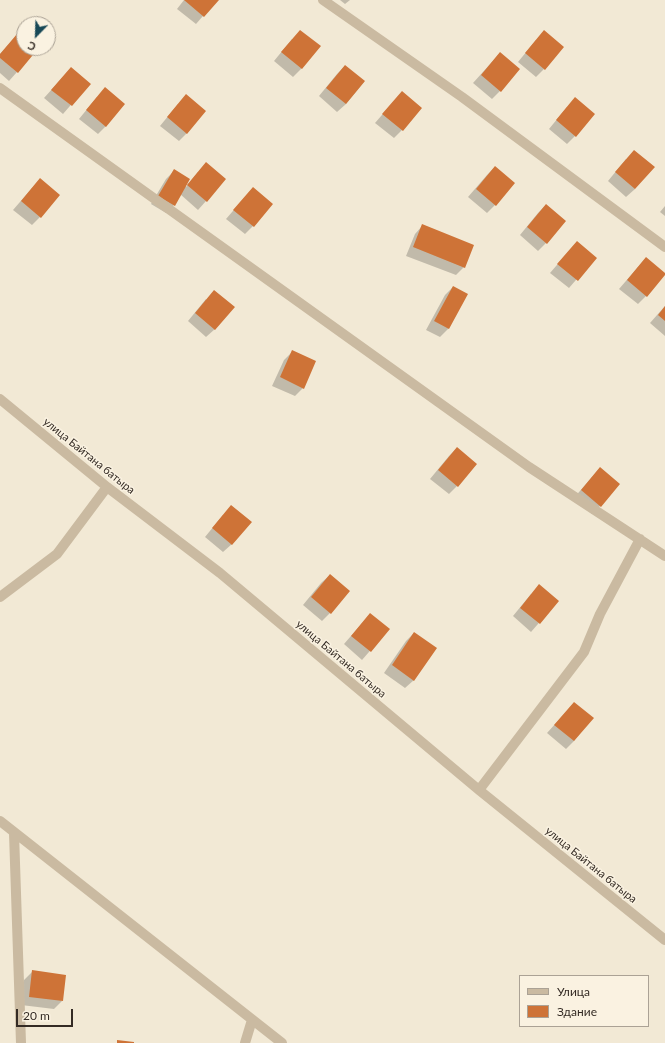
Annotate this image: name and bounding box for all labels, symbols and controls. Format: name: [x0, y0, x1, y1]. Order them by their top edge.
north arrow: [16, 16, 56, 56]
text: С: [26, 39, 37, 54]
street label: улица Байтана батыра: [41, 415, 137, 497]
street label: улица Байтана батыра: [293, 617, 389, 701]
street label: улица Байтана батыра: [543, 824, 639, 906]
legend: [519, 975, 649, 1027]
text: Улица: [557, 984, 590, 999]
scale bar: [18, 1001, 75, 1027]
text: Здание: [557, 1004, 597, 1019]
text: 20 m: [23, 1008, 50, 1023]

